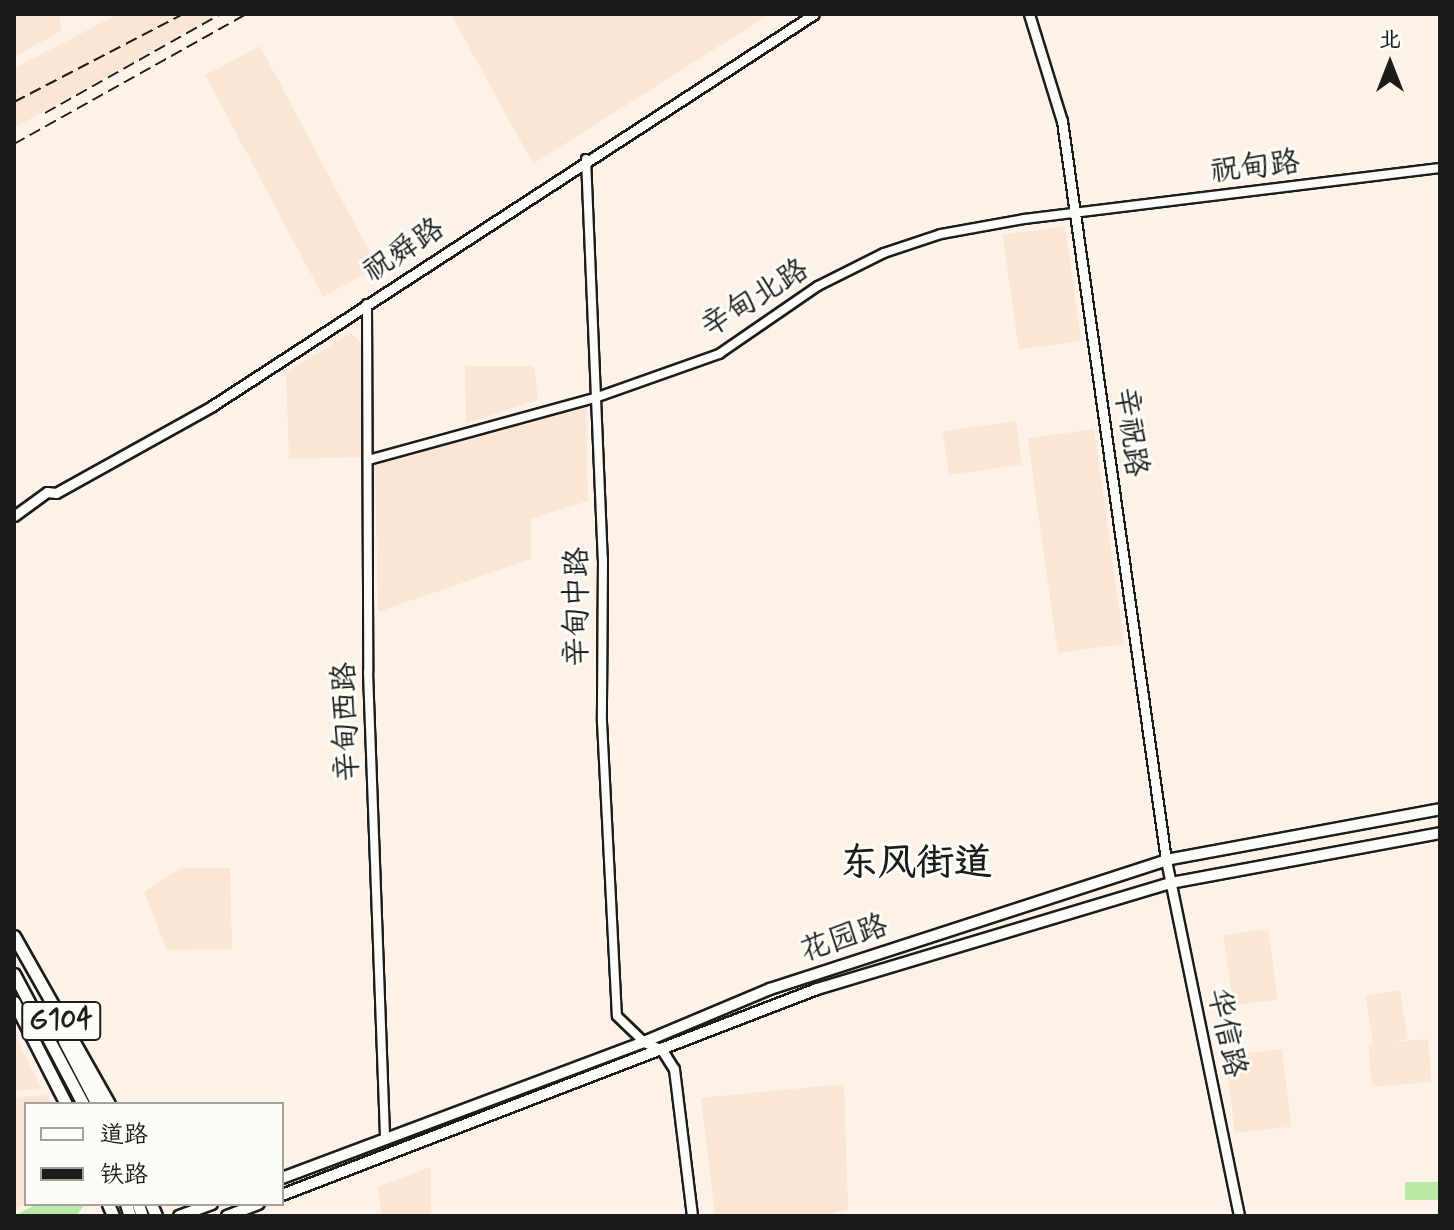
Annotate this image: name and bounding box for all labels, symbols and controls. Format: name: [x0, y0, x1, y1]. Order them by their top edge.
north arrow: [1350, 24, 1430, 104]
text: 北: [1379, 26, 1401, 54]
street label: 祝甸路: [1208, 145, 1302, 191]
street label: 祝舜路: [357, 211, 451, 291]
street label: 辛甸北路: [695, 252, 815, 346]
street label: 辛祝路: [1106, 385, 1154, 479]
street label: 辛甸中路: [560, 547, 596, 667]
street label: 辛甸西路: [327, 661, 367, 783]
district label: 东风街道: [840, 841, 992, 887]
street label: 花园路: [796, 908, 892, 970]
street label: 华信路: [1199, 985, 1253, 1081]
road number: G104: [21, 997, 101, 1045]
legend: [24, 1102, 284, 1206]
text: 道路: [100, 1120, 148, 1151]
text: 铁路: [100, 1160, 148, 1191]

